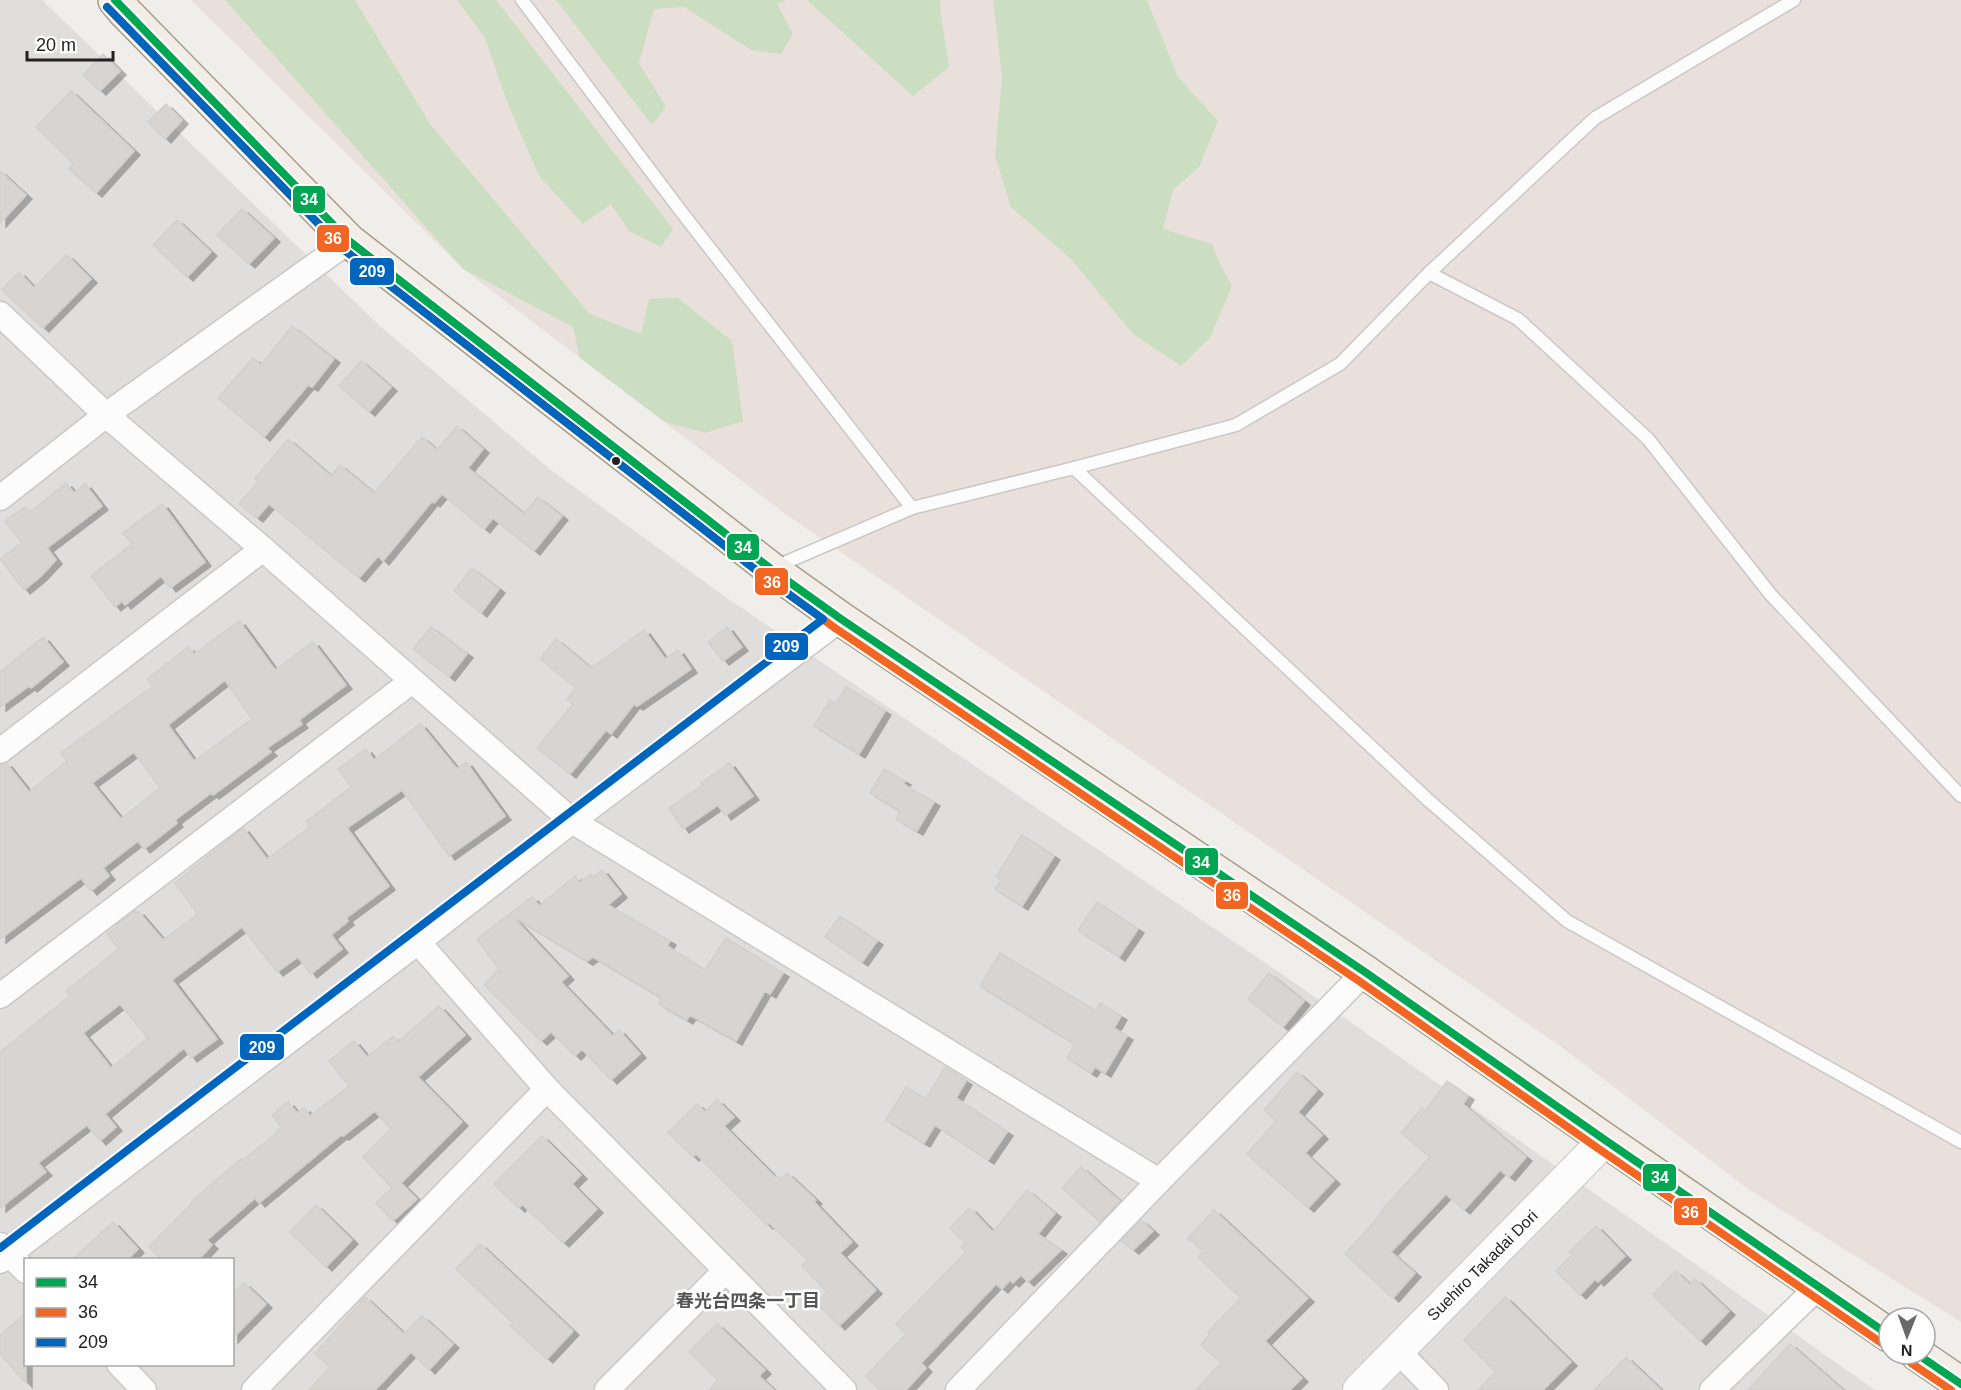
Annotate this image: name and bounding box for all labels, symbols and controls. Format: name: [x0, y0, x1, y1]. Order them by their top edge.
scale bar: [27, 24, 112, 62]
text: 20 m: [36, 35, 76, 55]
line badge: 34: [292, 185, 326, 214]
text: 34: [300, 191, 318, 208]
line badge: 36: [316, 224, 350, 253]
text: 36: [324, 230, 342, 247]
line badge: 209: [349, 257, 395, 286]
text: 209: [359, 263, 385, 280]
unlabelled marker: [610, 455, 622, 467]
line badge: 34: [726, 533, 760, 561]
text: 34: [734, 539, 752, 556]
line badge: 36: [754, 567, 789, 596]
text: 36: [763, 574, 781, 591]
line badge: 209: [764, 632, 809, 661]
text: 209: [773, 638, 799, 655]
line badge: 34: [1184, 847, 1219, 876]
text: 34: [1192, 854, 1210, 871]
line badge: 36: [1215, 881, 1249, 910]
text: 36: [1223, 887, 1241, 904]
line badge: 209: [239, 1033, 285, 1061]
text: 209: [249, 1039, 275, 1056]
line badge: 34: [1642, 1163, 1677, 1192]
text: 34: [1651, 1169, 1669, 1186]
line badge: 36: [1673, 1197, 1708, 1226]
text: 36: [1681, 1204, 1699, 1221]
street label: Suehiro Takadai Dori: [1424, 1207, 1541, 1324]
legend: [24, 1258, 234, 1366]
text: 34: [78, 1272, 98, 1292]
district label: 春光台四条一丁目: [676, 1291, 820, 1311]
text: 36: [78, 1302, 98, 1322]
north arrow: [1877, 1306, 1937, 1366]
text: 209: [78, 1332, 108, 1352]
text: N: [1901, 1342, 1913, 1359]

